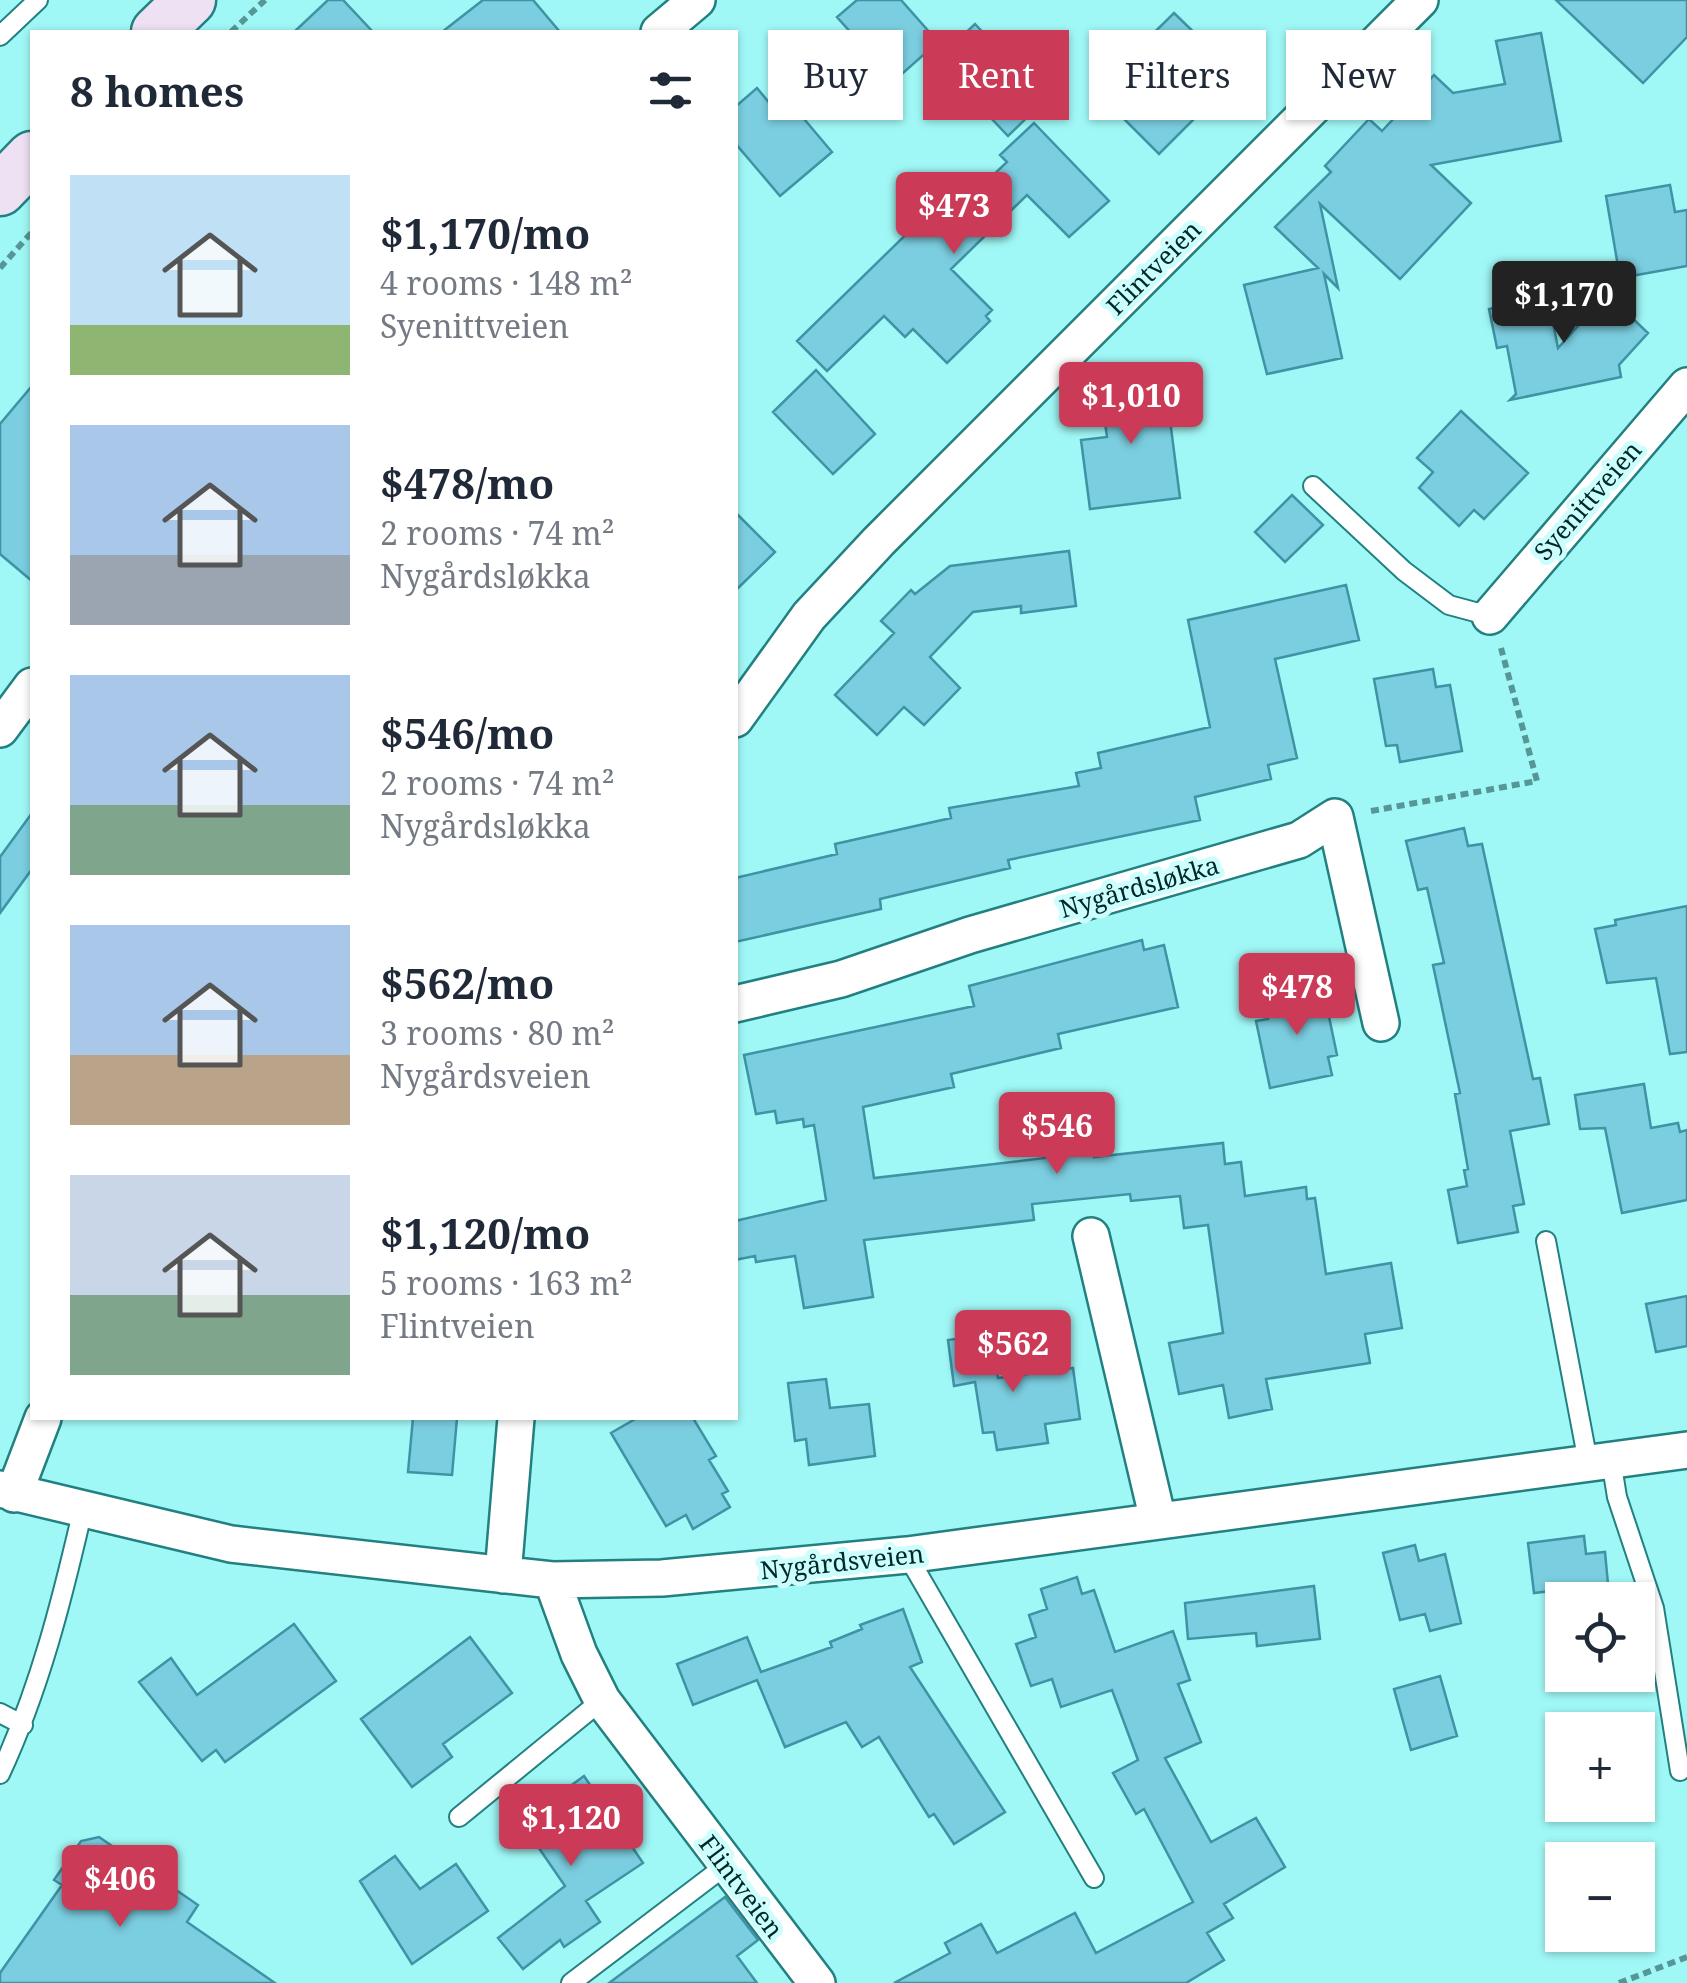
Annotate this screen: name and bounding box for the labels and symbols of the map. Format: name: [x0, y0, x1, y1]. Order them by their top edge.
pin: $473: [895, 172, 1013, 257]
street label: Flintveien: [1098, 212, 1208, 322]
pin: $1,170: [1483, 261, 1645, 346]
pin: $1,010: [1050, 362, 1212, 447]
street label: Syenittveien: [1526, 433, 1648, 567]
street label: Nygårdsløkka: [1055, 847, 1223, 925]
pin: $478: [1238, 953, 1356, 1038]
pin: $546: [998, 1092, 1116, 1177]
pin: $562: [954, 1310, 1072, 1395]
street label: Nygårdsveien: [758, 1535, 926, 1587]
pin: $1,120: [490, 1784, 652, 1869]
street label: Flintveien: [692, 1828, 792, 1944]
pin: $406: [61, 1845, 179, 1930]

